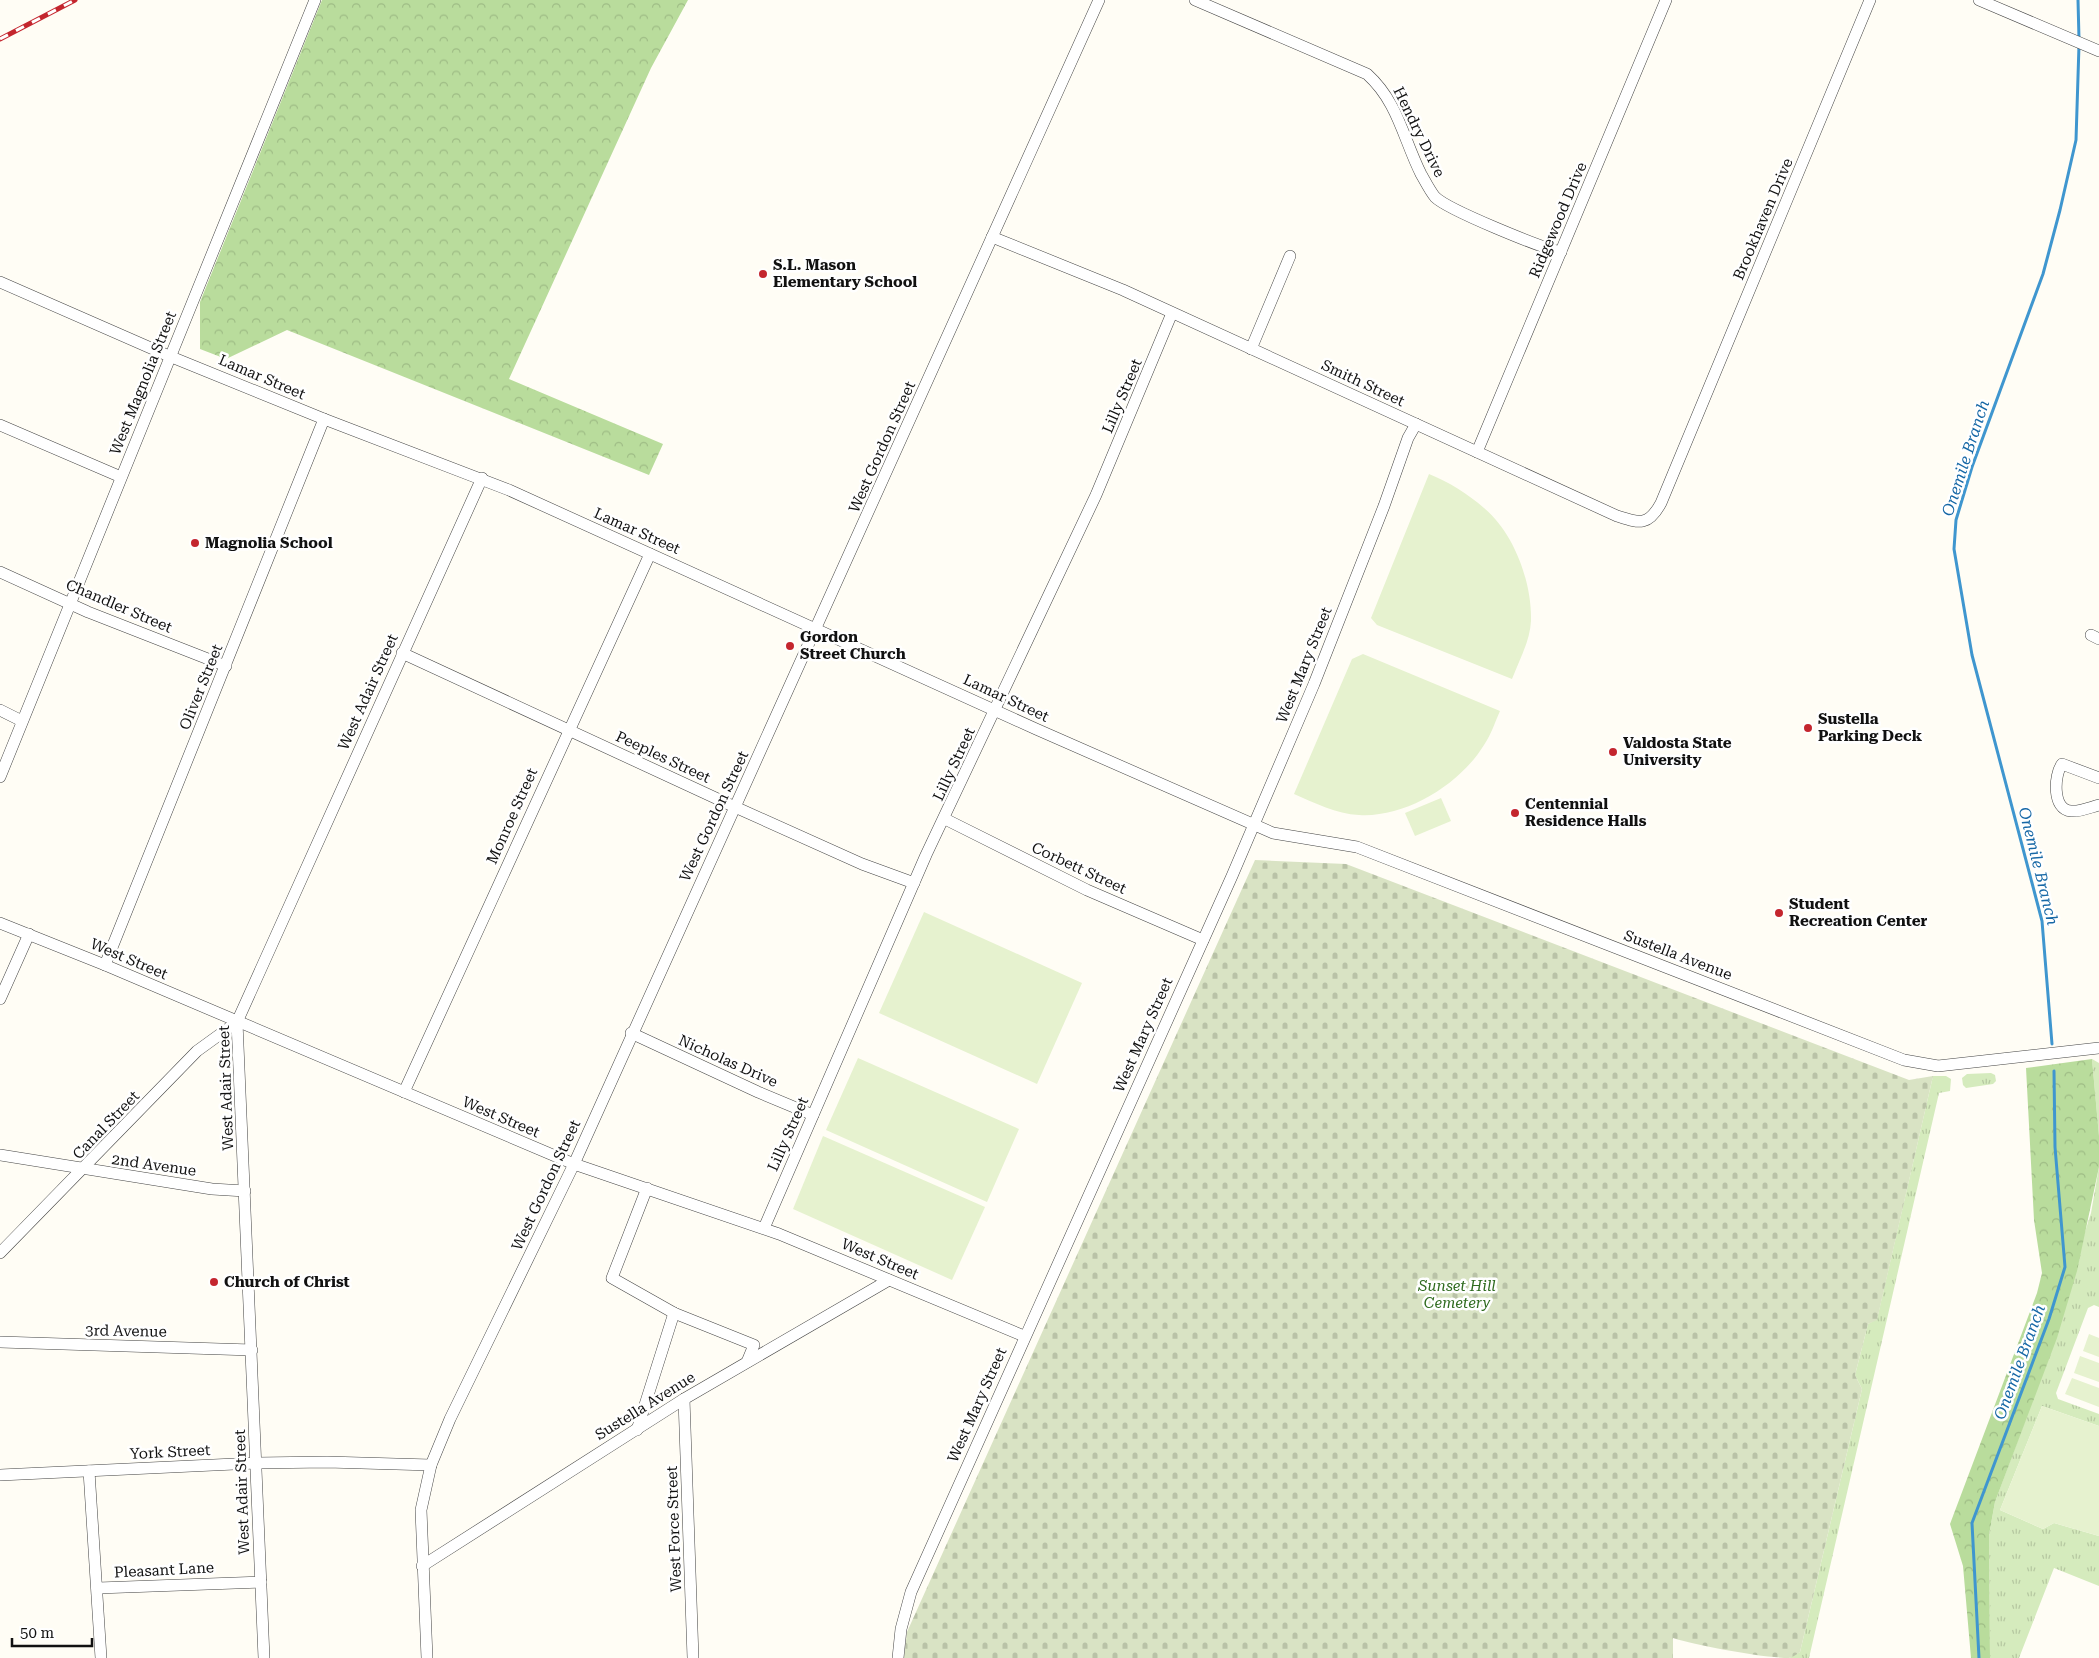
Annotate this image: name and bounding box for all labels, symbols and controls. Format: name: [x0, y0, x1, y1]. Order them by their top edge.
street label: Hendry Drive: [1389, 84, 1449, 180]
street label: Brookhaven Drive: [1729, 156, 1797, 282]
street label: Ridgewood Drive: [1525, 159, 1591, 281]
place label: S.L. Mason Elementary School: [773, 256, 917, 291]
marker: S.L. Mason Elementary School: [757, 268, 769, 280]
street label: West Magnolia Street: [106, 308, 180, 457]
street label: Lamar Street: [216, 351, 308, 403]
street label: Lilly Street: [1098, 356, 1146, 436]
street label: Smith Street: [1318, 356, 1408, 410]
street label: West Gordon Street: [845, 378, 919, 515]
water label: Onemile Branch: [1938, 397, 1993, 519]
street label: Lamar Street: [591, 504, 683, 558]
place label: Magnolia School: [205, 534, 333, 552]
marker: Magnolia School: [189, 537, 201, 549]
street label: Chandler Street: [63, 575, 175, 637]
street label: West Mary Street: [1272, 604, 1336, 726]
place label: Gordon Street Church: [800, 628, 906, 663]
street label: West Adair Street: [334, 631, 402, 753]
marker: Gordon Street Church: [784, 640, 796, 652]
street label: Oliver Street: [176, 641, 227, 733]
street label: Lamar Street: [960, 670, 1052, 726]
place label: Sustella Parking Deck: [1818, 710, 1923, 745]
marker: Sustella Parking Deck: [1802, 722, 1814, 734]
street label: Lilly Street: [929, 724, 979, 804]
street label: Peeples Street: [613, 727, 714, 787]
place label: Valdosta State University: [1623, 734, 1732, 769]
marker: Valdosta State University: [1607, 746, 1619, 758]
street label: West Gordon Street: [676, 748, 752, 884]
street label: Monroe Street: [483, 765, 541, 867]
place label: Centennial Residence Halls: [1525, 795, 1647, 830]
water label: Onemile Branch: [2015, 805, 2062, 927]
marker: Centennial Residence Halls: [1509, 807, 1521, 819]
street label: Corbett Street: [1029, 838, 1130, 898]
place label: Student Recreation Center: [1789, 895, 1927, 930]
marker: Student Recreation Center: [1773, 907, 1785, 919]
street label: Sustella Avenue: [1621, 926, 1735, 984]
street label: West Street: [88, 935, 171, 984]
street label: West Mary Street: [1110, 974, 1177, 1095]
street label: West Adair Street: [215, 1025, 237, 1151]
street label: Nicholas Drive: [676, 1031, 780, 1091]
street label: Canal Street: [69, 1087, 143, 1163]
street label: West Street: [460, 1093, 543, 1142]
street label: Lilly Street: [764, 1094, 812, 1174]
street label: West Gordon Street: [508, 1117, 584, 1253]
street label: 2nd Avenue: [111, 1150, 197, 1180]
street label: West Street: [839, 1235, 922, 1284]
place label: Church of Christ: [224, 1273, 350, 1291]
marker: Church of Christ: [208, 1276, 220, 1288]
park label: Sunset Hill Cemetery: [1417, 1277, 1496, 1312]
water label: Onemile Branch: [1990, 1302, 2049, 1422]
street label: 3rd Avenue: [85, 1321, 167, 1341]
street label: West Mary Street: [944, 1344, 1011, 1465]
street label: Sustella Avenue: [592, 1368, 698, 1444]
street label: West Adair Street: [231, 1429, 253, 1555]
street label: York Street: [129, 1441, 211, 1463]
street label: West Force Street: [663, 1465, 685, 1592]
street label: Pleasant Lane: [114, 1558, 214, 1582]
scale bar: [12, 1616, 92, 1648]
text: 50 m: [20, 1624, 55, 1642]

